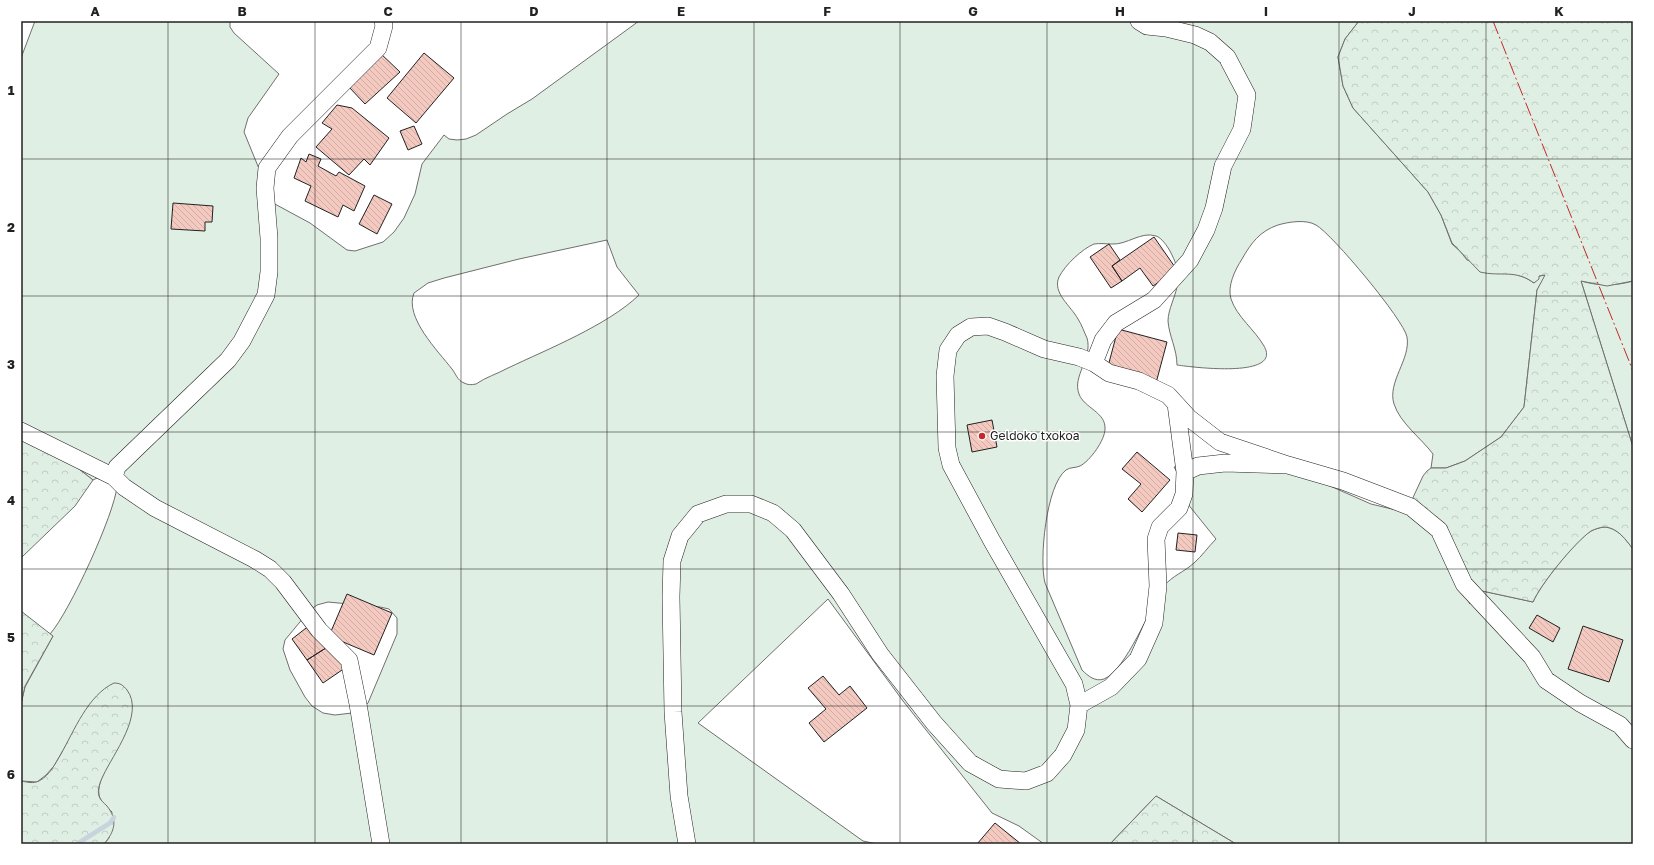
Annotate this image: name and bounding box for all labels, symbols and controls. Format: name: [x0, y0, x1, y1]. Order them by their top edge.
text: A: [90, 3, 100, 19]
text: B: [237, 3, 247, 19]
text: C: [383, 3, 393, 19]
text: D: [529, 3, 539, 19]
text: E: [677, 3, 685, 19]
text: F: [823, 3, 831, 19]
text: G: [968, 3, 978, 19]
text: H: [1115, 3, 1125, 19]
text: I: [1264, 3, 1268, 19]
text: J: [1408, 3, 1416, 19]
text: K: [1554, 3, 1564, 19]
text: 1: [8, 82, 15, 98]
text: 2: [7, 219, 15, 235]
text: 3: [7, 356, 15, 372]
place label: Geldoko txokoa: [990, 428, 1080, 443]
marker: Geldoko txokoa: [977, 431, 987, 441]
text: 4: [7, 492, 15, 508]
text: 5: [7, 629, 15, 645]
text: 6: [7, 766, 15, 782]

